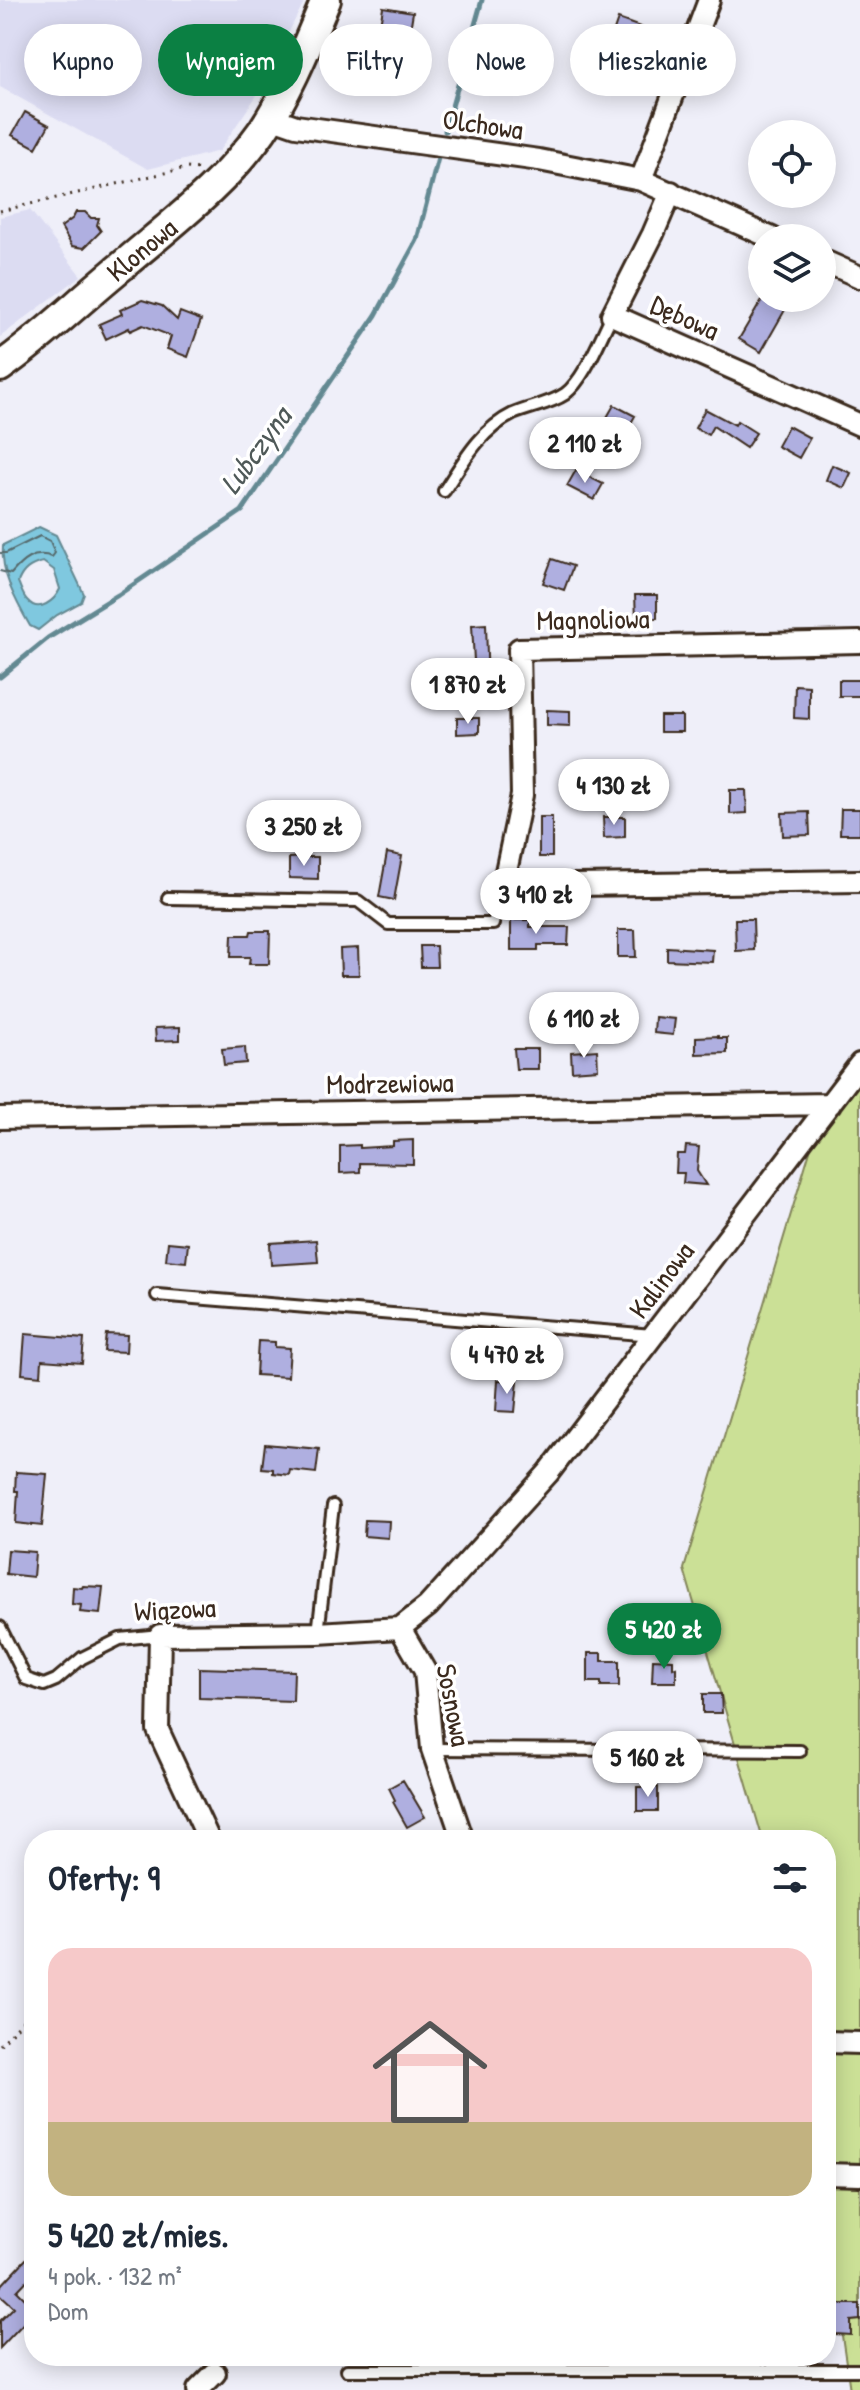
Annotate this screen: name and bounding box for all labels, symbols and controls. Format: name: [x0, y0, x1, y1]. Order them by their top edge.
chip: Kupno: [24, 24, 142, 96]
chip: Wynajem: [158, 24, 303, 96]
chip: Filtry: [319, 24, 432, 96]
chip: Nowe: [448, 24, 554, 96]
chip: Mieszkanie: [570, 24, 736, 96]
street label: Olchowa: [440, 100, 526, 148]
map controls: [748, 120, 836, 312]
button: locate: [748, 120, 836, 208]
street label: Klonowa: [98, 209, 185, 290]
button: layers: [748, 224, 836, 312]
street label: Dębowa: [645, 285, 725, 349]
water label: Lubczyna: [210, 396, 303, 502]
pin: 2 110 zł: [502, 417, 668, 485]
text: 2 110 zł: [547, 425, 623, 460]
street label: Magnoliowa: [536, 599, 650, 639]
pin: 1 870 zł: [385, 658, 551, 726]
text: 1 870 zł: [429, 666, 507, 701]
pin: 4 130 zł: [531, 759, 697, 827]
text: 4 130 zł: [576, 767, 652, 802]
pin: 3 250 zł: [221, 800, 387, 868]
text: 3 250 zł: [264, 808, 344, 843]
pin: 3 410 zł: [453, 868, 619, 936]
text: 3 410 zł: [498, 876, 574, 911]
pin: 6 110 zł: [501, 992, 667, 1060]
text: 6 110 zł: [547, 1000, 621, 1035]
street label: Modrzewiowa: [326, 1063, 454, 1103]
street label: Kalinowa: [620, 1234, 702, 1326]
pin: 4 470 zł: [424, 1328, 590, 1396]
text: 4 470 zł: [469, 1336, 546, 1371]
street label: Wiązowa: [133, 1588, 217, 1630]
pin: 5 420 zł: [581, 1603, 747, 1671]
text: 5 420 zł: [625, 1611, 703, 1646]
street label: Sosnowa: [427, 1661, 481, 1749]
pin: 5 160 zł: [565, 1731, 731, 1799]
text: 5 160 zł: [610, 1739, 686, 1774]
text: Oferty: 9: [48, 1855, 160, 1901]
icon: filters: [768, 1856, 812, 1900]
icon: home: [358, 2000, 502, 2144]
text: 5 420 zł/mies.: [48, 2212, 228, 2258]
text: 4 pok. · 132 m²: [48, 2258, 182, 2293]
text: Dom: [48, 2293, 89, 2328]

